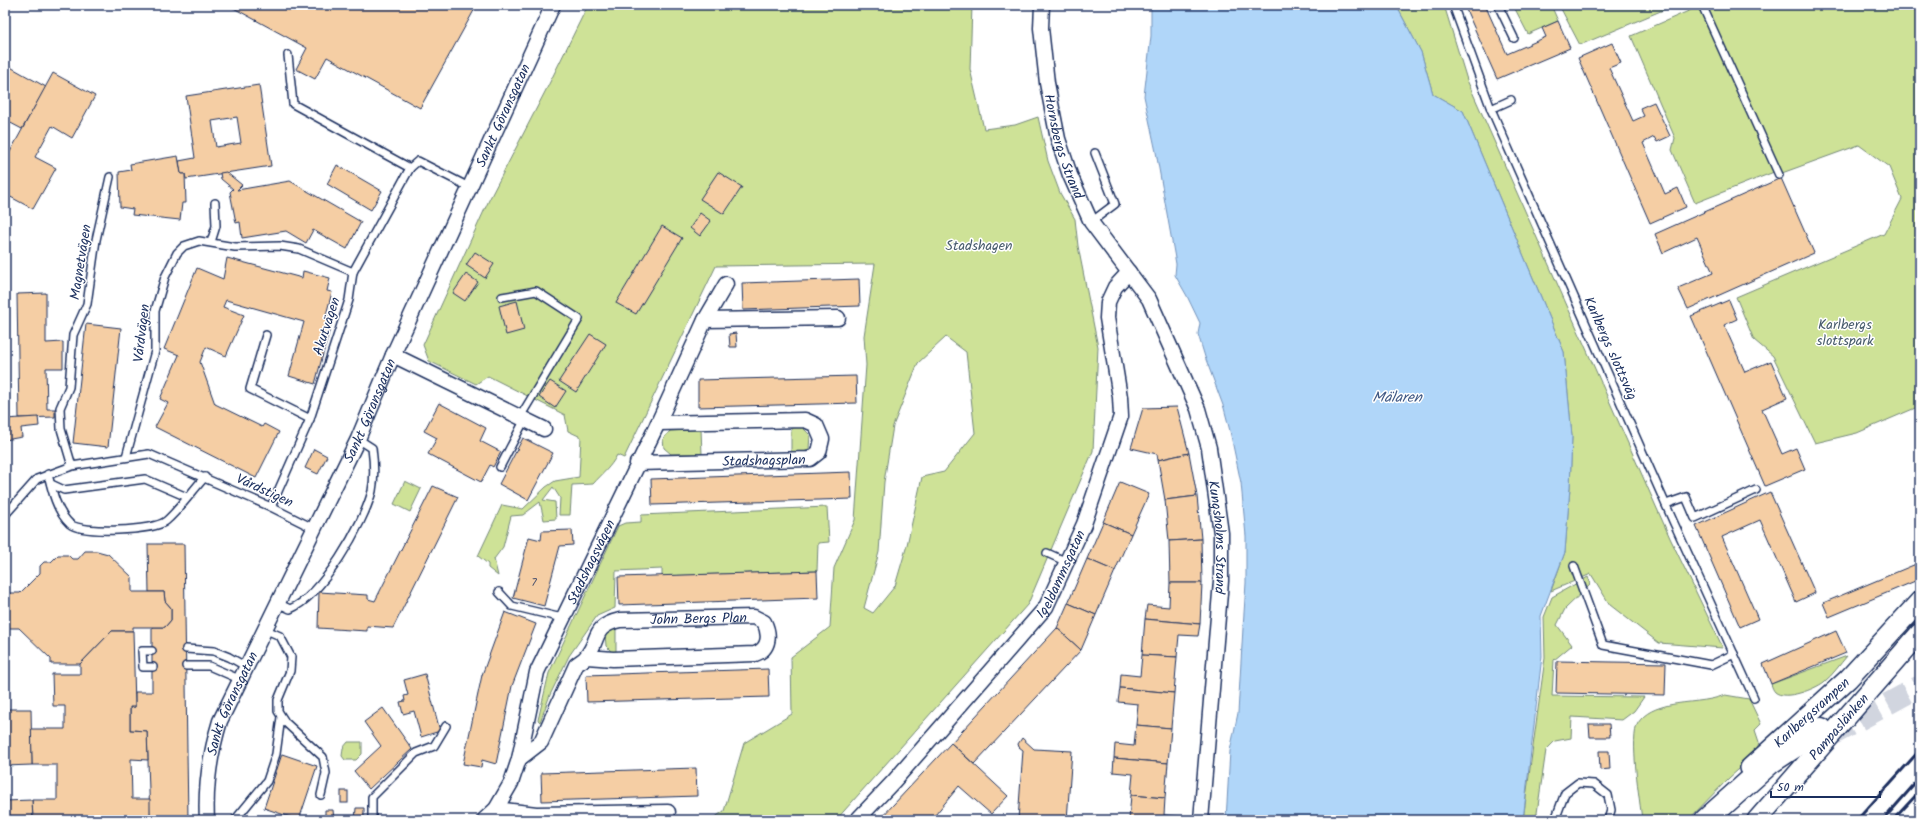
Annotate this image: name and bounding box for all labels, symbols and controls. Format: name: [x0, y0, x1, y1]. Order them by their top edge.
street label: Sankt Göransgatan: [470, 60, 537, 171]
street label: Hornsbergs Strand: [1037, 92, 1090, 204]
street label: Magnetvägen: [64, 223, 98, 302]
park label: Stadshagen: [946, 235, 1012, 257]
street label: Karlbergs slottsväg: [1577, 293, 1643, 404]
street label: Akutvägen: [307, 294, 347, 358]
street label: Vårdvägen: [128, 303, 156, 364]
park label: Karlbergs slottspark: [1817, 314, 1874, 352]
street label: Sankt Göransgatan: [338, 355, 402, 467]
water label: Mälaren: [1372, 386, 1423, 410]
street label: Stadshagsplan: [722, 449, 806, 473]
street label: Vårdstigen: [232, 468, 297, 514]
street label: Kungsholms Strand: [1202, 479, 1231, 596]
street label: Stadshagsvägen: [561, 516, 621, 608]
street label: Igeldammsgatan: [1031, 527, 1092, 624]
house number: 7: [531, 573, 537, 592]
street label: John Bergs Plan: [650, 607, 747, 631]
street label: Sankt Göransgatan: [202, 648, 264, 757]
street label: Karlbergsrampen: [1769, 672, 1855, 754]
street label: Pampaslänken: [1804, 689, 1875, 765]
scale bar: [1771, 773, 1880, 799]
text: 50 m: [1777, 778, 1804, 797]

